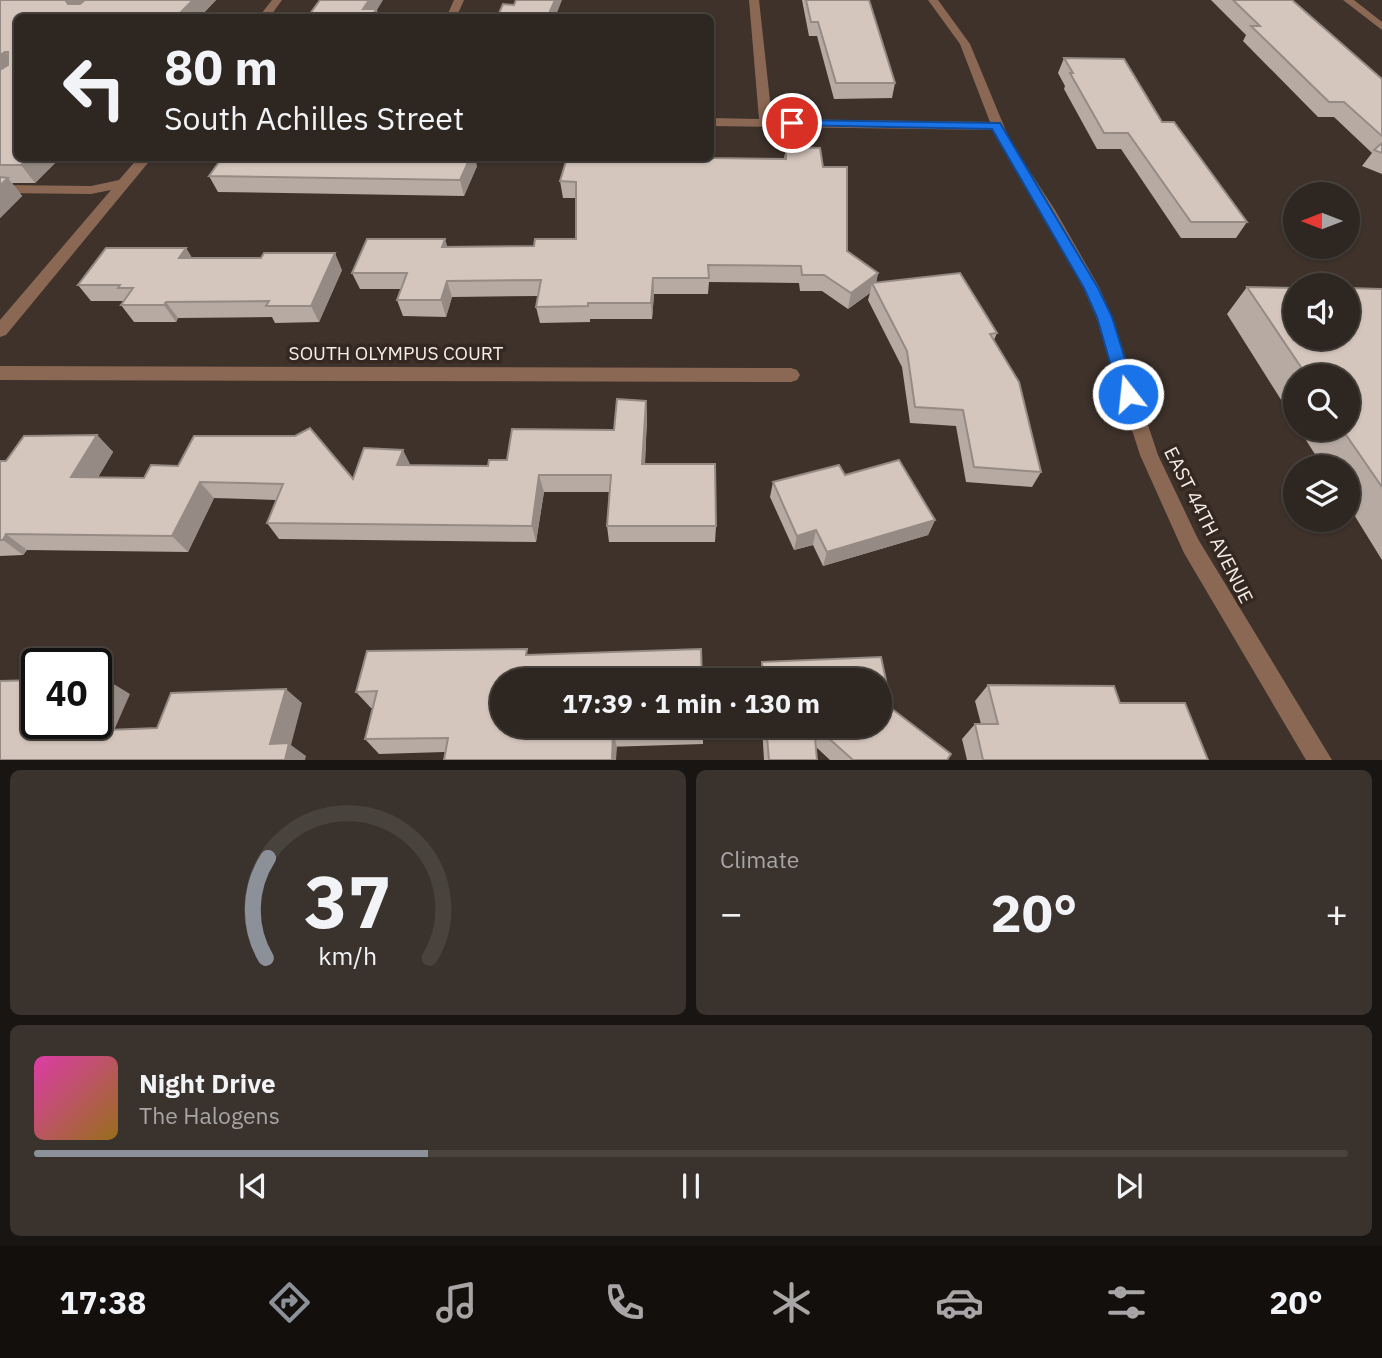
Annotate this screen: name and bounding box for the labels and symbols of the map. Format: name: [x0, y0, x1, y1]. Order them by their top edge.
pin: [762, 93, 822, 153]
north arrow: [1283, 182, 1360, 259]
street label: SOUTH OLYMPUS COURT: [289, 341, 504, 365]
position arrow: [1091, 357, 1165, 431]
street label: EAST 44TH AVENUE: [1159, 443, 1259, 607]
speed limit sign: 40: [21, 648, 112, 739]

